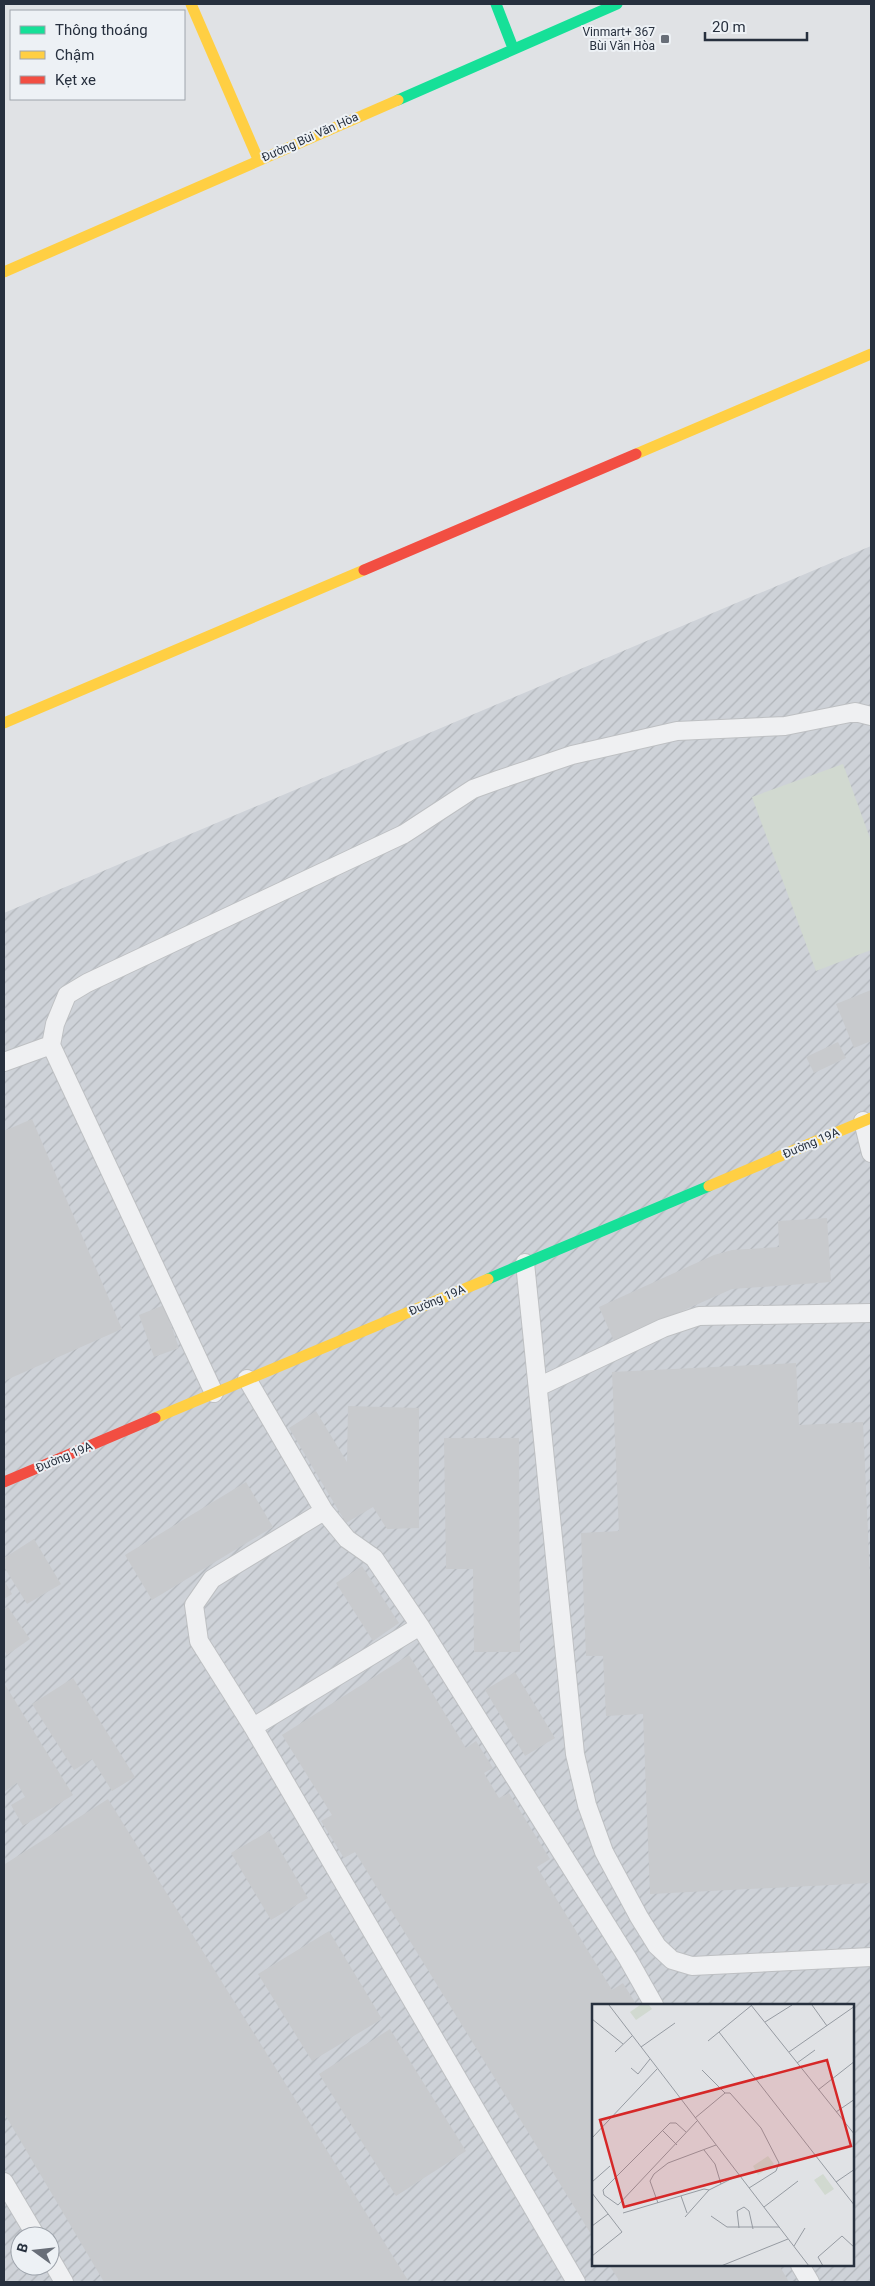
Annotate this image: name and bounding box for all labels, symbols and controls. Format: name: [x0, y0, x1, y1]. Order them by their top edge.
legend: [10, 10, 185, 100]
scale bar: [705, 10, 808, 42]
text: 20 m: [712, 18, 746, 36]
text: Thông thoáng: [55, 21, 148, 39]
place label: Vinmart+ 367 Bùi Văn Hòa: [582, 25, 655, 53]
marker: Vinmart+ 367 Bùi Văn Hòa: [659, 33, 671, 45]
text: Chậm: [55, 46, 94, 64]
text: Kẹt xe: [55, 71, 96, 89]
street label: Đường Bùi Văn Hòa: [260, 109, 360, 165]
street label: Đường 19A: [781, 1125, 842, 1161]
street label: Đường 19A: [407, 1282, 468, 1318]
street label: Đường 19A: [34, 1439, 95, 1475]
inset map: [592, 2004, 855, 2266]
north arrow: [10, 2226, 60, 2276]
text: B: [14, 2241, 31, 2254]

